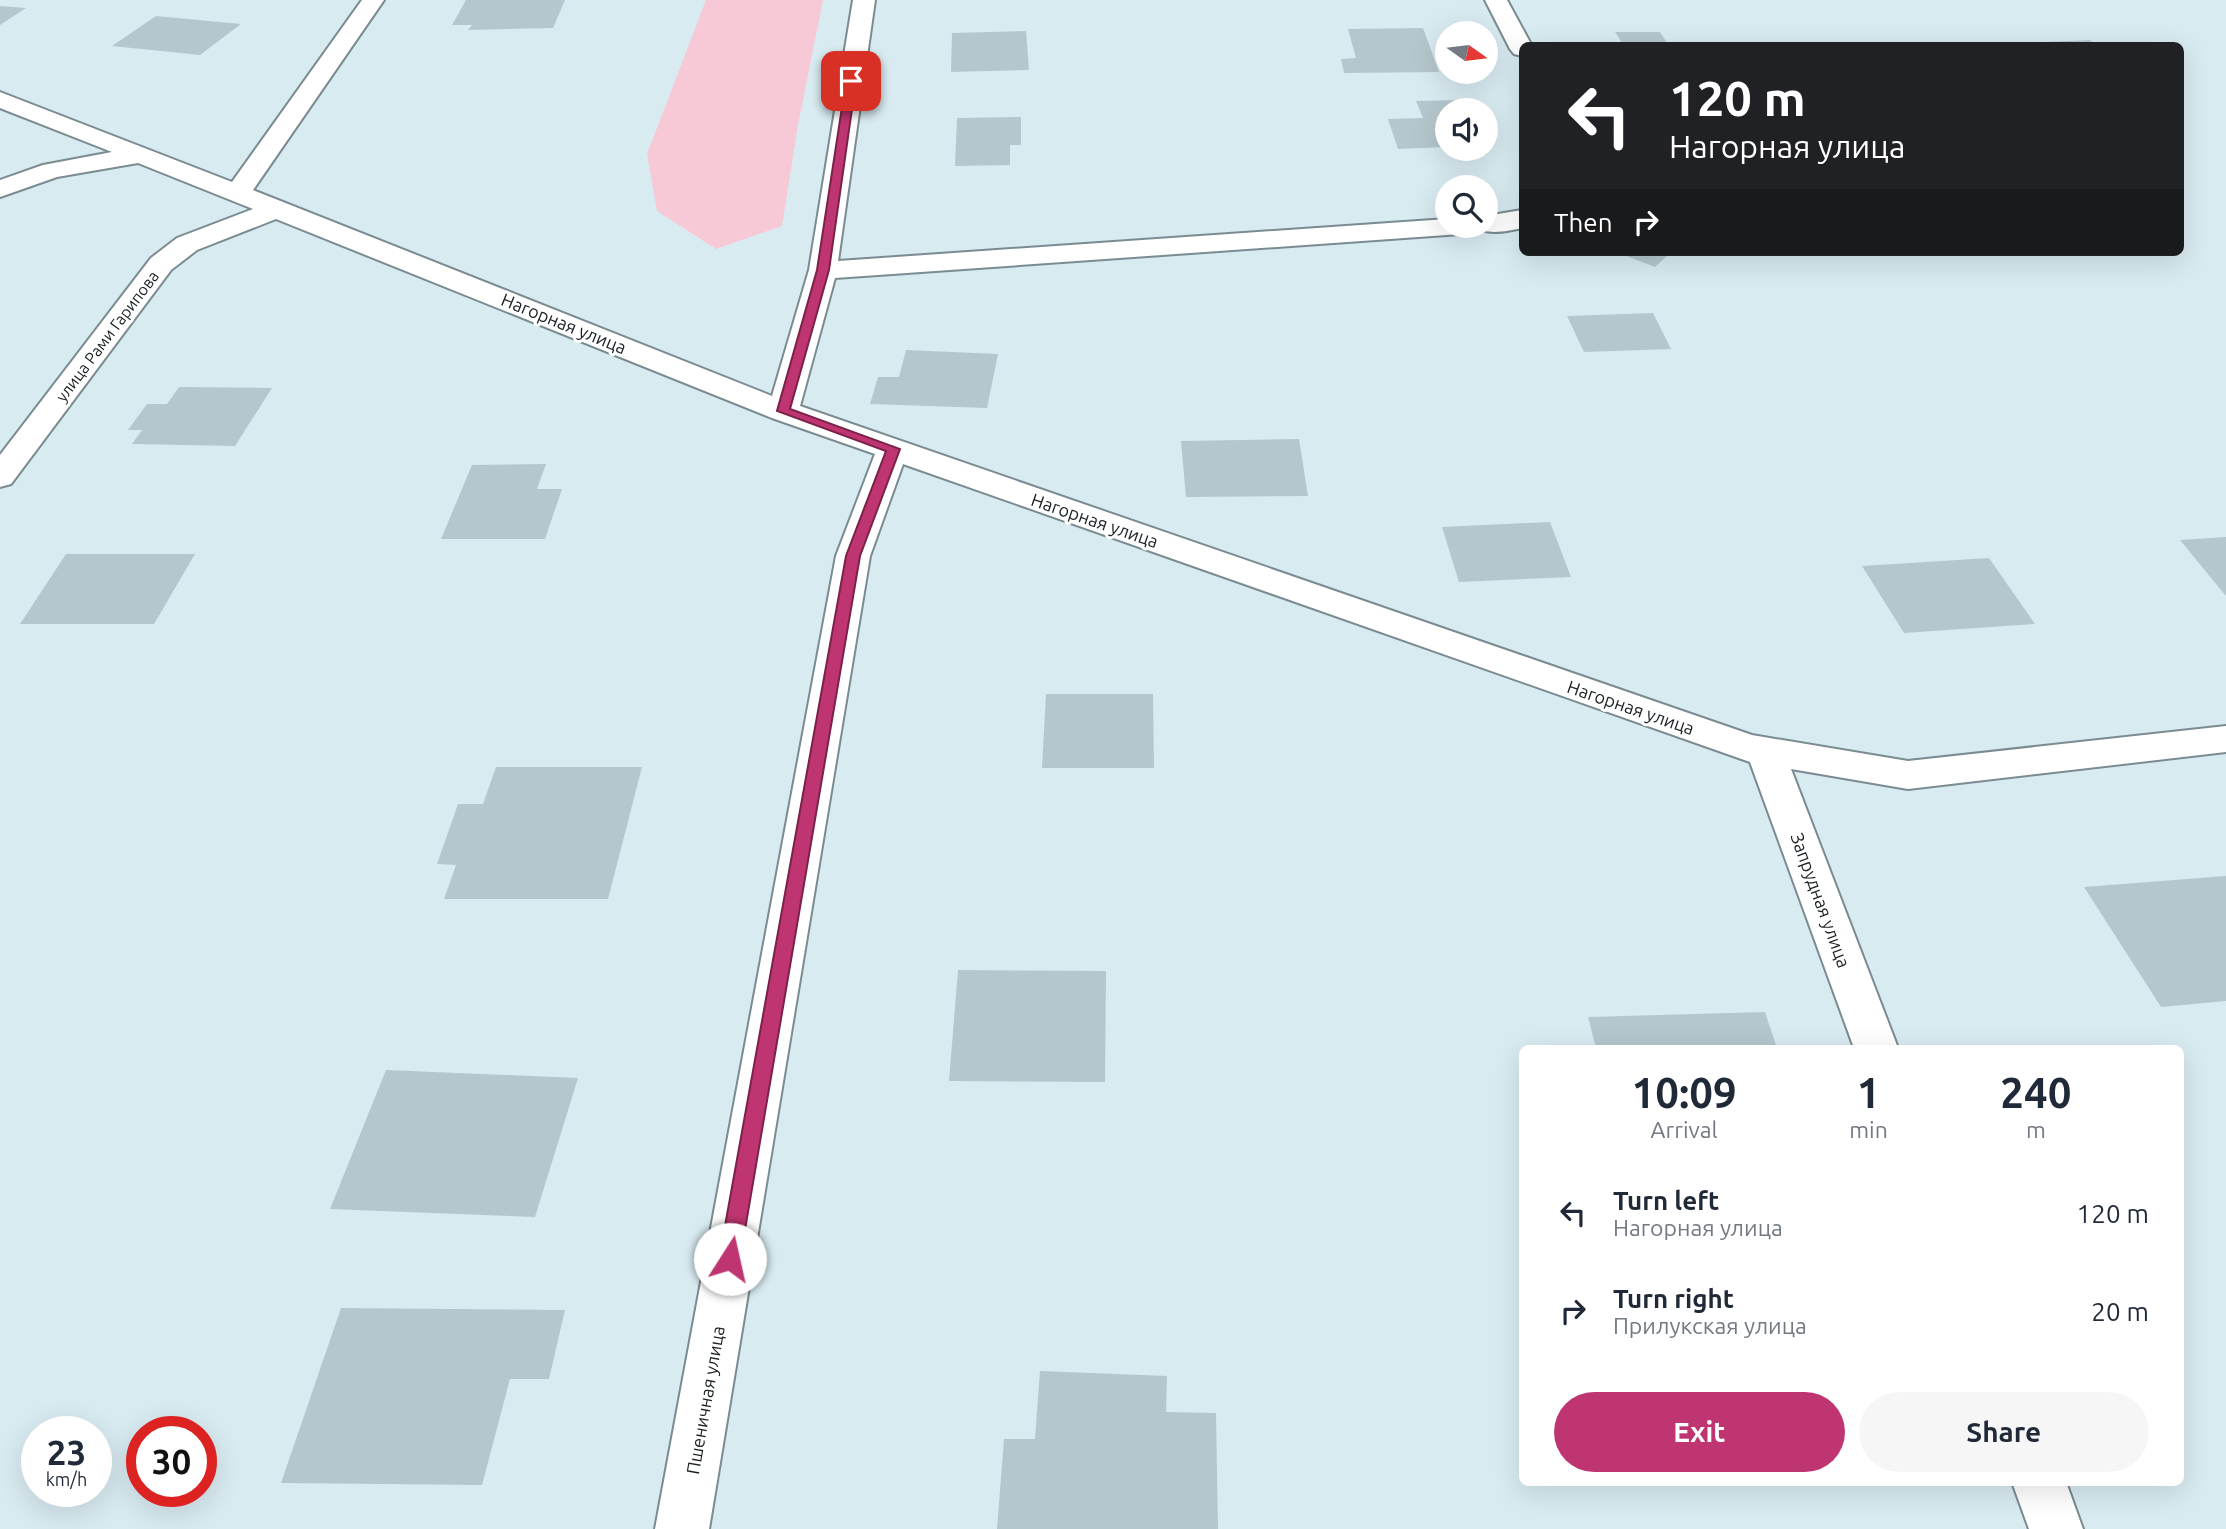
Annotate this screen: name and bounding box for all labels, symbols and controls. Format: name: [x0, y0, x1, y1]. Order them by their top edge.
north arrow: [1435, 21, 1498, 84]
map controls: [1435, 21, 1498, 238]
pin: [821, 51, 881, 111]
icon: arrive: [832, 62, 870, 100]
icon: left: [1554, 70, 1645, 161]
text: 120 m: [1669, 70, 1806, 125]
button: sound: [1435, 98, 1498, 161]
text: Нагорная улица: [1669, 128, 1905, 164]
button: search: [1435, 175, 1498, 238]
icon: right: [1627, 203, 1665, 241]
text: Then: [1554, 208, 1613, 237]
street label: улица Рами Гарипова: [52, 267, 162, 405]
street label: Нагорная улица: [499, 289, 629, 357]
street label: Нагорная улица: [1029, 489, 1161, 551]
street label: Нагорная улица: [1565, 676, 1697, 738]
street label: Запрудная улица: [1787, 830, 1855, 970]
text: 10:09: [1632, 1069, 1737, 1116]
text: 1: [1857, 1069, 1880, 1116]
text: 240: [2000, 1069, 2071, 1116]
text: Arrival: [1651, 1117, 1718, 1142]
text: min: [1849, 1117, 1888, 1142]
text: m: [2026, 1117, 2046, 1142]
text: Turn left: [1613, 1186, 1719, 1215]
icon: left: [1554, 1194, 1592, 1232]
text: 120 m: [2077, 1199, 2149, 1228]
text: Нагорная улица: [1613, 1215, 1783, 1240]
position arrow: [693, 1222, 767, 1296]
text: Turn right: [1613, 1284, 1734, 1313]
icon: right: [1554, 1292, 1592, 1330]
text: 20 m: [2091, 1297, 2149, 1326]
text: Прилукская улица: [1613, 1313, 1807, 1338]
street label: Пшеничная улица: [682, 1324, 728, 1476]
button: Exit: [1554, 1392, 1845, 1472]
button: Share: [1859, 1392, 2149, 1472]
speed limit sign: 30: [126, 1416, 217, 1507]
text: 23: [47, 1432, 86, 1472]
text: km/h: [46, 1469, 87, 1489]

